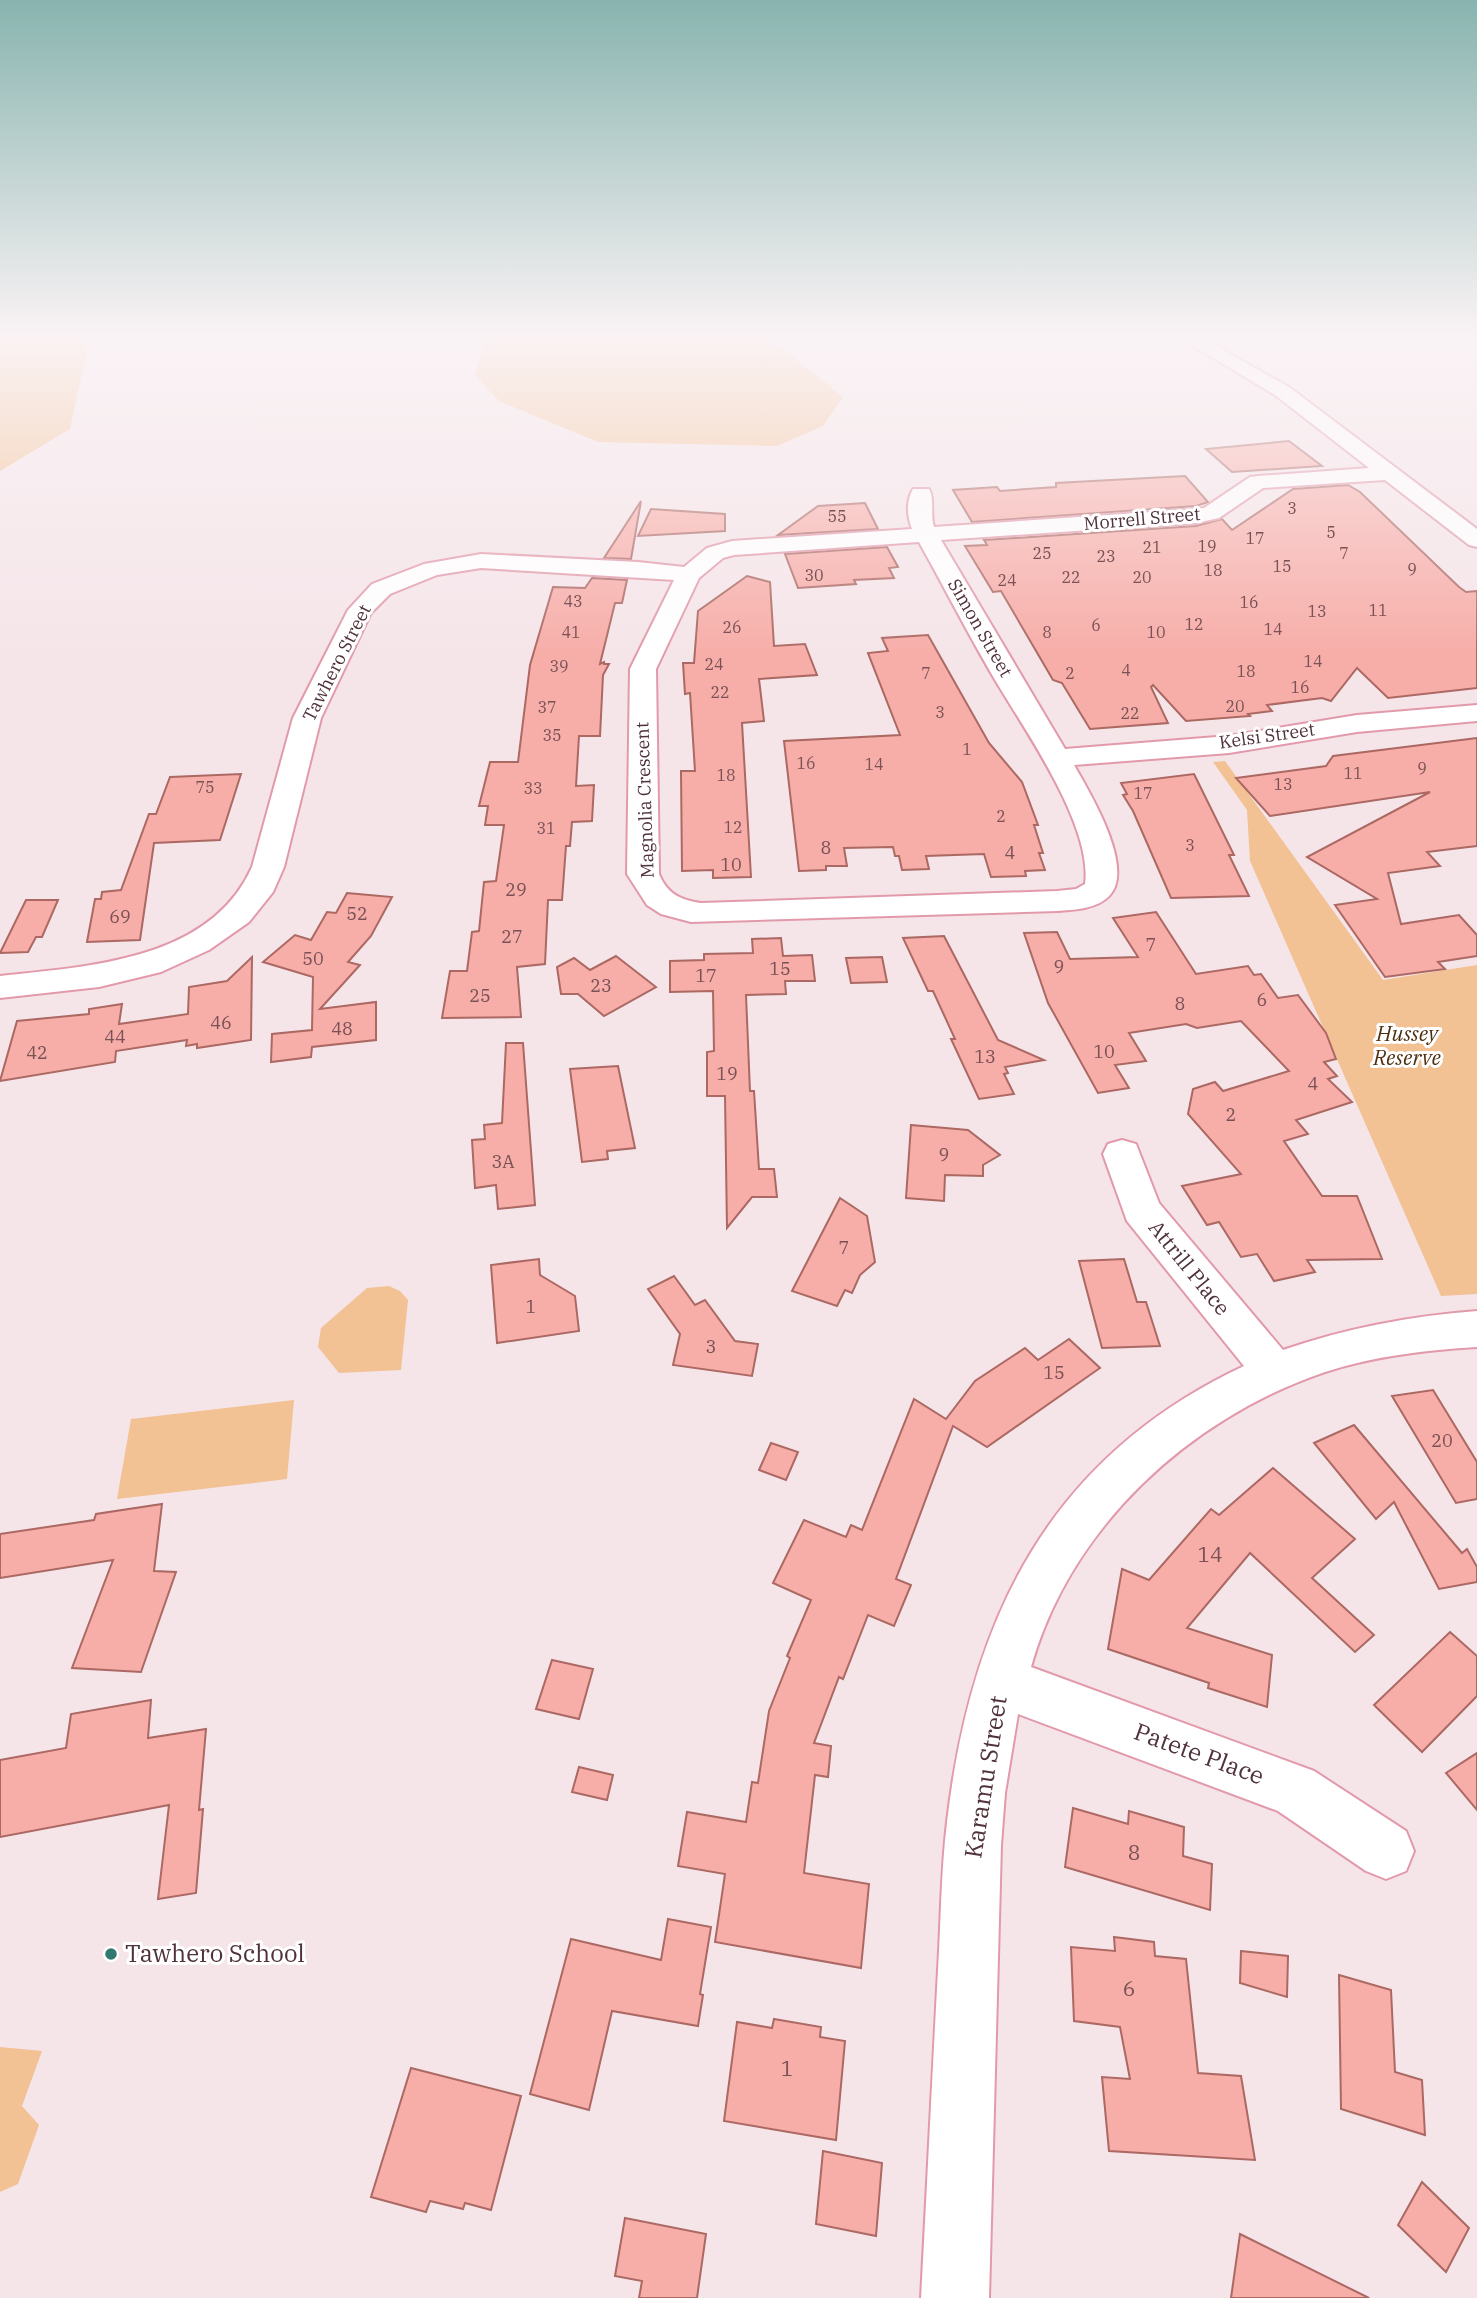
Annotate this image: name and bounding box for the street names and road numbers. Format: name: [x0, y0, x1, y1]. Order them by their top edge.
street label: Morrell Street: [1083, 502, 1201, 535]
street label: Simon Street: [943, 574, 1018, 681]
street label: Tawhero Street: [297, 600, 376, 725]
street label: Kelsi Street: [1218, 717, 1316, 754]
street label: Magnolia Crescent: [630, 721, 659, 879]
street label: Attrill Place: [1143, 1214, 1237, 1321]
street label: Karamu Street: [956, 1693, 1014, 1860]
street label: Patete Place: [1130, 1715, 1269, 1791]

